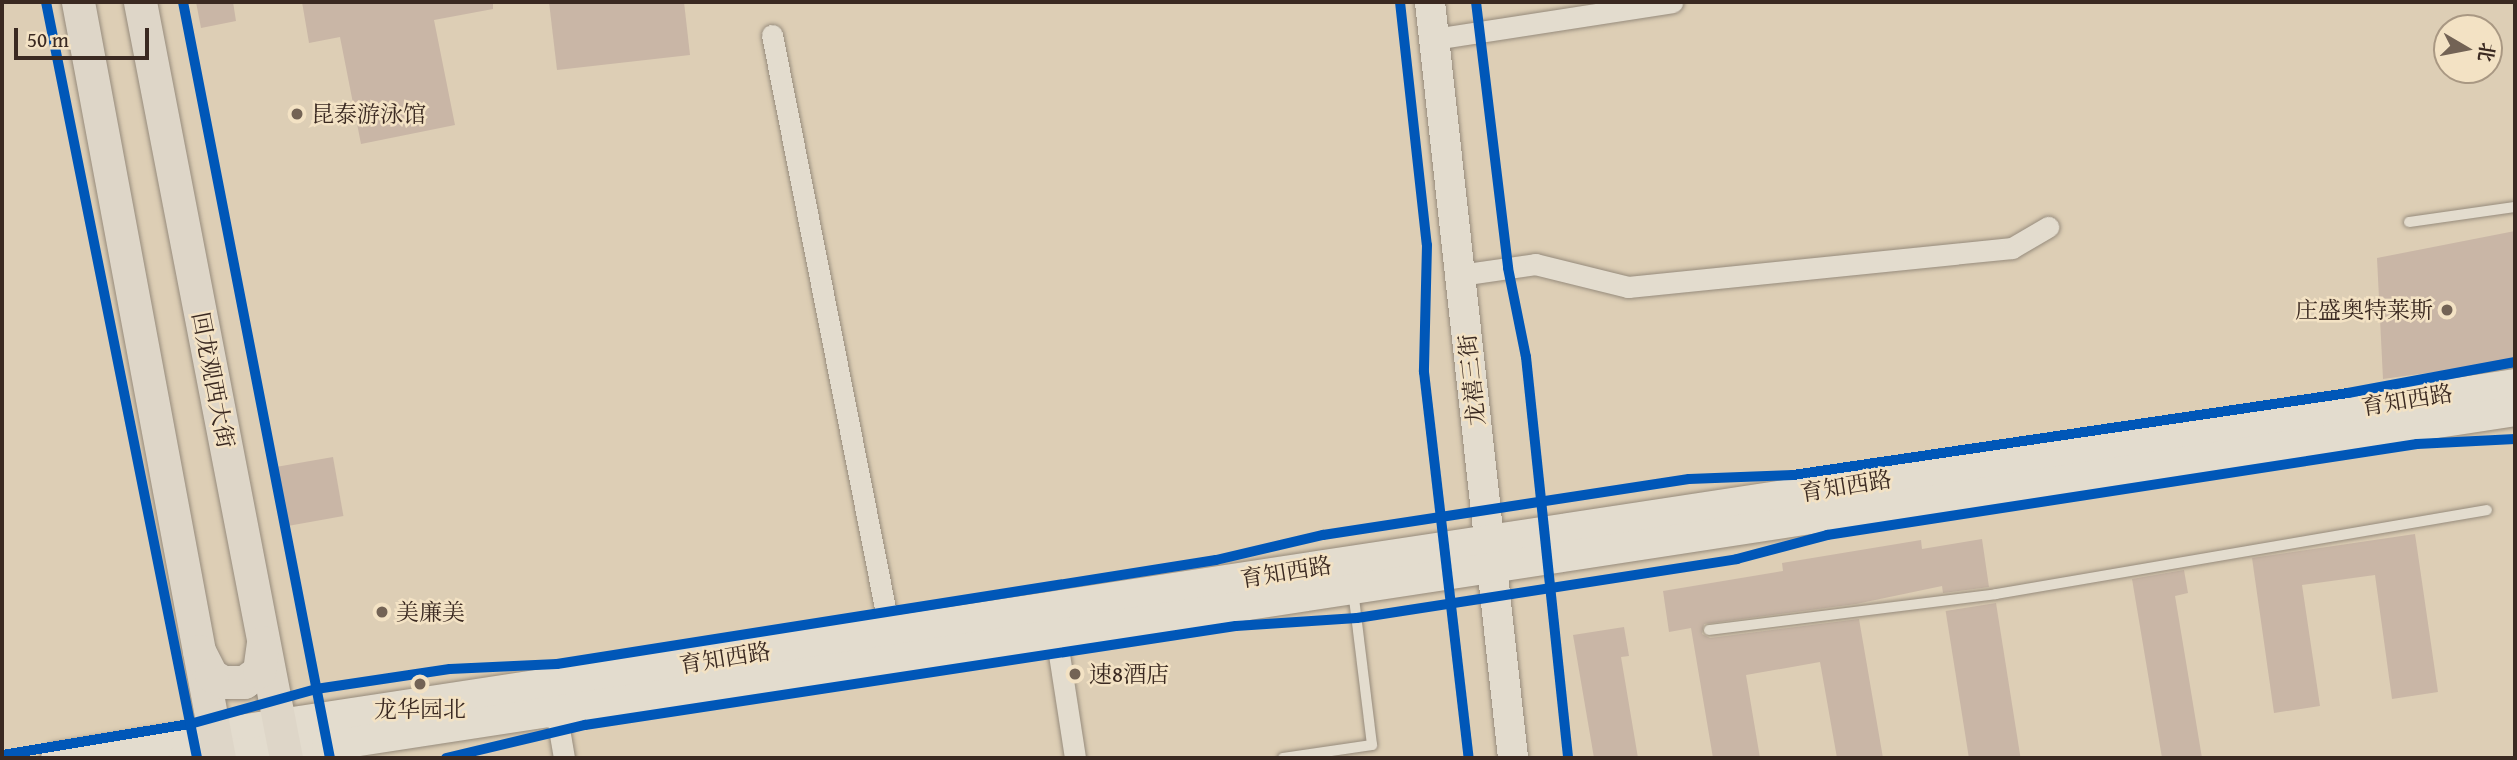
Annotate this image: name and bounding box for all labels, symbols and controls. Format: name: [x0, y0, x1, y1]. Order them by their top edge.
scale bar: [18, 14, 152, 58]
north arrow: [2433, 14, 2503, 84]
text: 50 m: [27, 24, 69, 55]
text: 北: [2471, 40, 2502, 64]
place label: 昆泰游泳馆: [311, 100, 426, 128]
marker: 昆泰游泳馆: [289, 106, 305, 122]
place label: 庄盛奥特莱斯: [2295, 296, 2433, 324]
marker: 庄盛奥特莱斯: [2439, 302, 2455, 318]
street label: 回龙观西大街: [186, 310, 240, 450]
street label: 龙禧三街: [1453, 333, 1491, 427]
street label: 育知西路: [2359, 379, 2455, 421]
street label: 育知西路: [1798, 465, 1894, 507]
street label: 育知西路: [1238, 551, 1334, 593]
place label: 美廉美: [396, 598, 465, 626]
marker: 美廉美: [374, 604, 390, 620]
street label: 育知西路: [677, 637, 773, 679]
place label: 速8酒店: [1089, 660, 1169, 688]
marker: 速8酒店: [1067, 666, 1083, 682]
marker: 龙华园北: [412, 676, 428, 692]
place label: 龙华园北: [374, 695, 466, 723]

